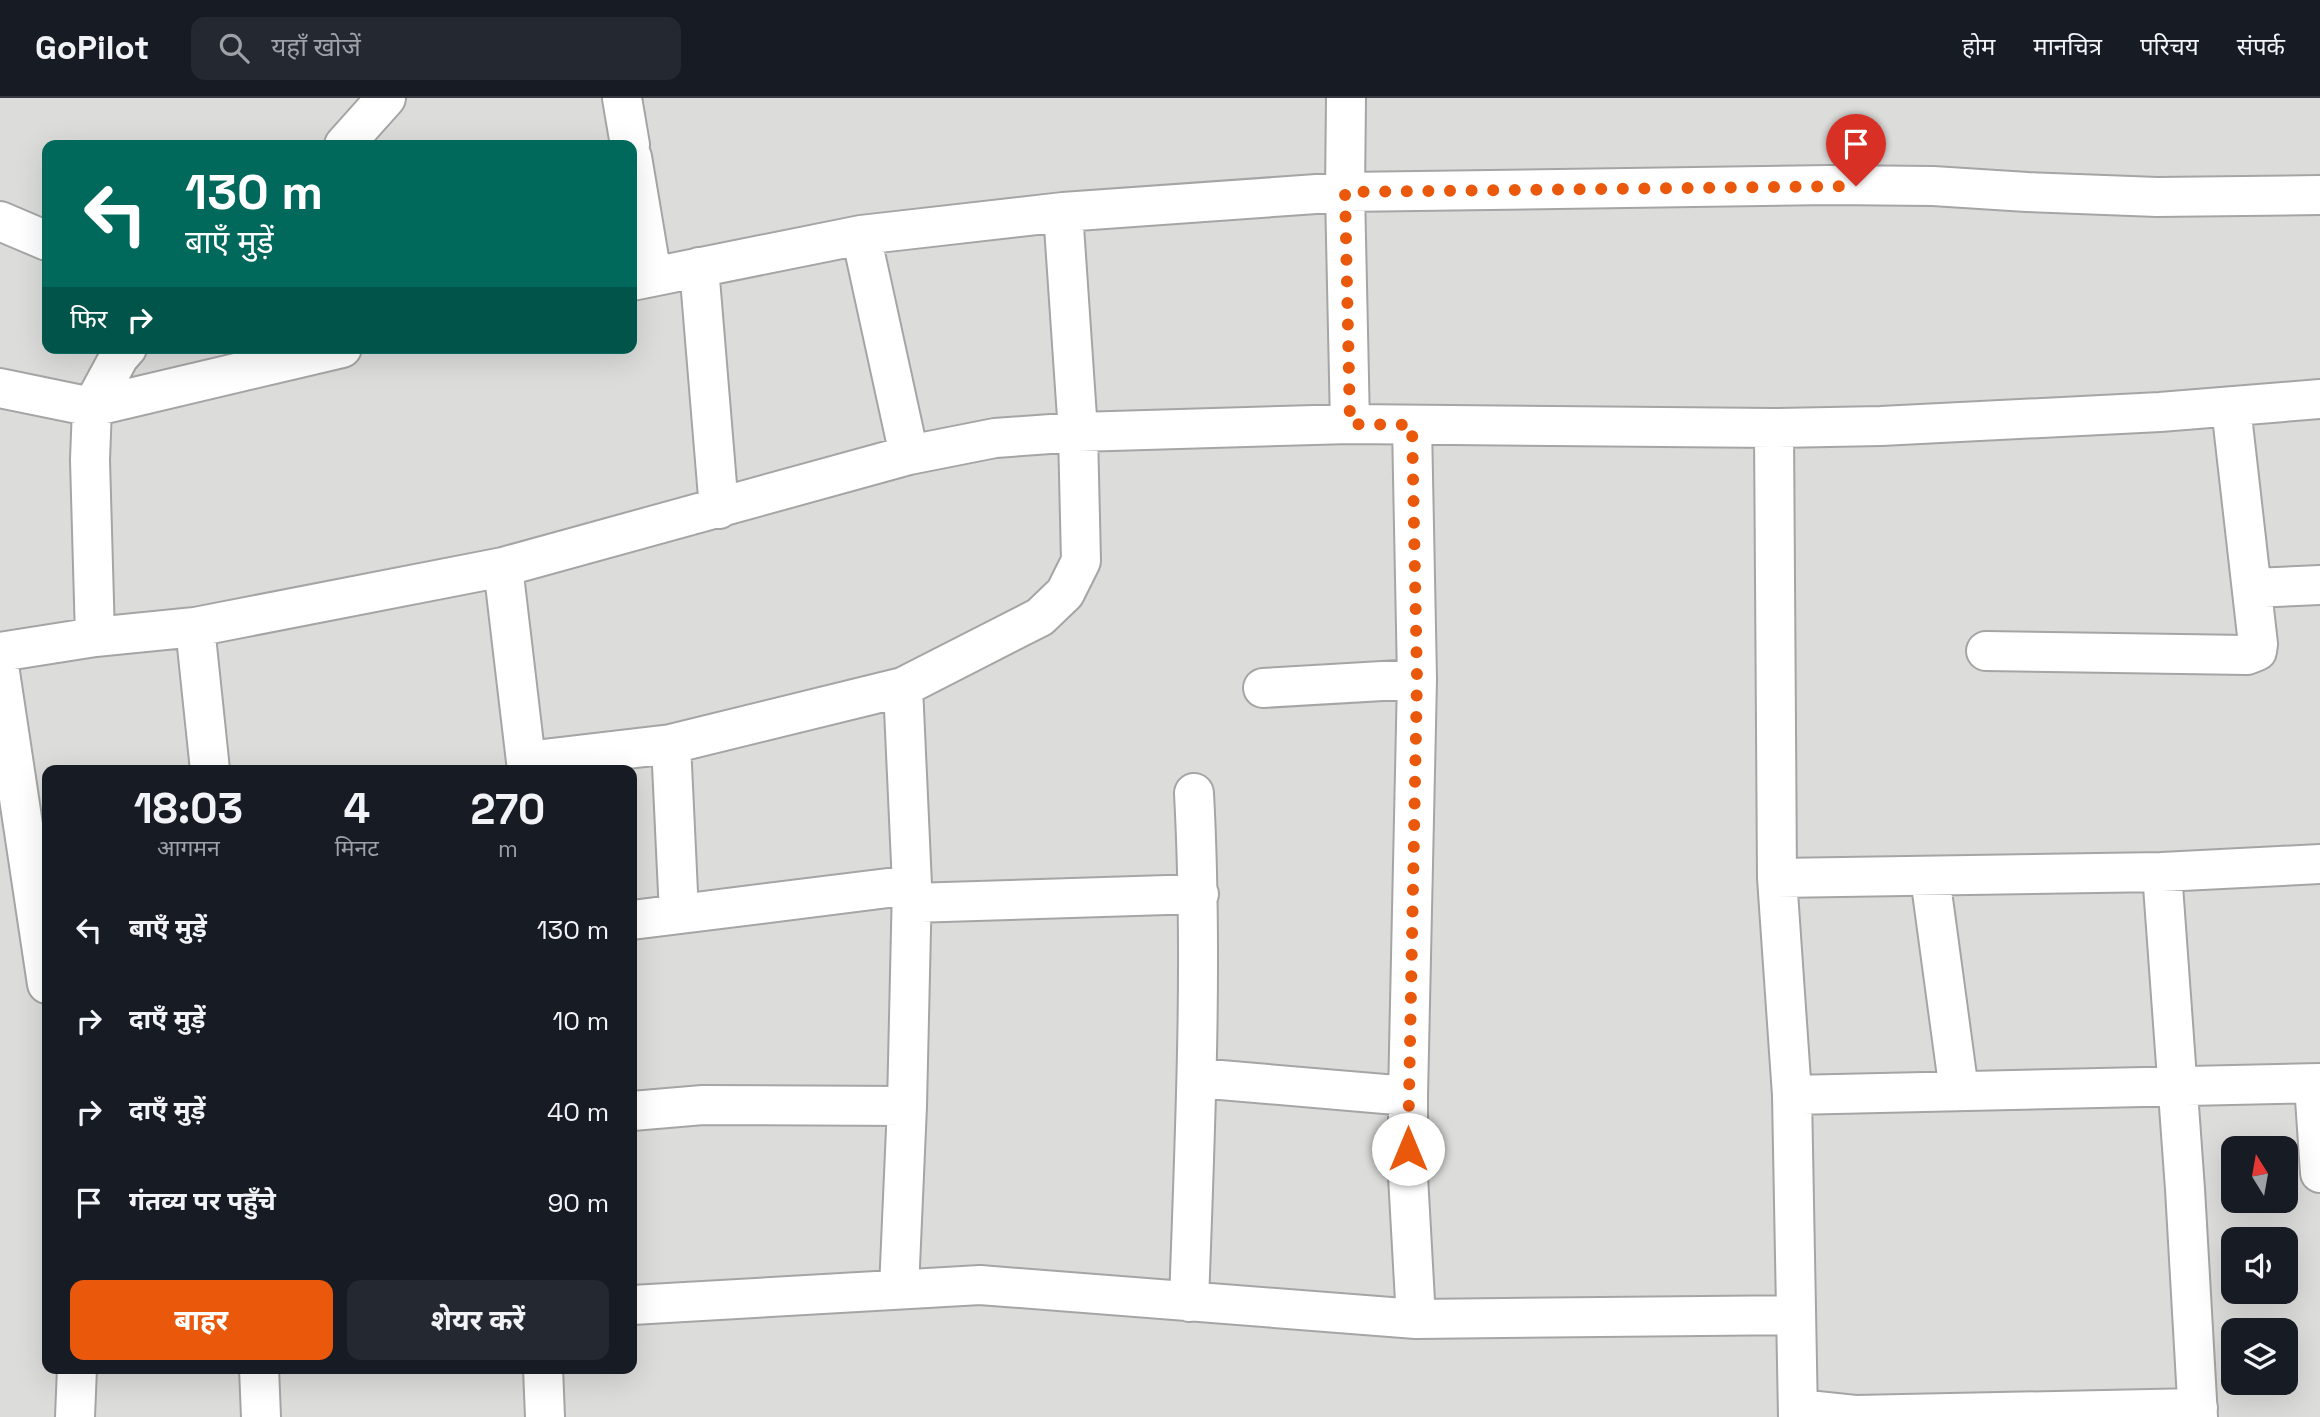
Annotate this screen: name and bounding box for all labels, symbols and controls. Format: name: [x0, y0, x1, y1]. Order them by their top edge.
search box: [191, 17, 681, 80]
text: GoPilot: [35, 27, 149, 69]
icon: search: [215, 29, 253, 67]
text: यहाँ खोजें: [271, 30, 361, 64]
text: होम: [1962, 31, 1995, 62]
text: मानचित्र: [2033, 31, 2102, 62]
text: परिचय: [2140, 31, 2199, 62]
text: संपर्क: [2237, 31, 2285, 62]
pin: [1826, 114, 1886, 186]
icon: arrive: [1837, 125, 1875, 163]
text: 130 m: [185, 161, 323, 223]
icon: left: [70, 168, 161, 259]
text: बाएँ मुड़ें: [185, 222, 274, 262]
icon: right: [121, 301, 159, 339]
text: फिर: [70, 302, 107, 336]
text: 18:03: [134, 782, 243, 835]
text: 4: [343, 782, 370, 835]
text: 270: [470, 783, 545, 836]
text: आगमन: [157, 833, 220, 863]
text: मिनट: [335, 833, 379, 863]
text: m: [498, 834, 518, 864]
icon: left: [70, 911, 108, 949]
text: बाएँ मुड़ें: [129, 911, 207, 945]
text: 130 m: [537, 913, 609, 947]
icon: right: [70, 1002, 108, 1040]
text: दाएँ मुड़ें: [129, 1002, 205, 1036]
text: 10 m: [552, 1004, 609, 1038]
icon: right: [70, 1093, 108, 1131]
text: दाएँ मुड़ें: [129, 1093, 205, 1127]
text: 40 m: [547, 1095, 609, 1129]
position arrow: [1371, 1112, 1445, 1186]
north arrow: [2221, 1136, 2298, 1213]
map controls: [2221, 1136, 2298, 1395]
icon: arrive: [70, 1184, 108, 1222]
text: गंतव्य पर पहुँचे: [129, 1184, 276, 1218]
text: 90 m: [547, 1186, 609, 1220]
button: sound: [2221, 1227, 2298, 1304]
button: बाहर: [70, 1280, 333, 1360]
button: शेयर करें: [347, 1280, 609, 1360]
button: layers: [2221, 1318, 2298, 1395]

